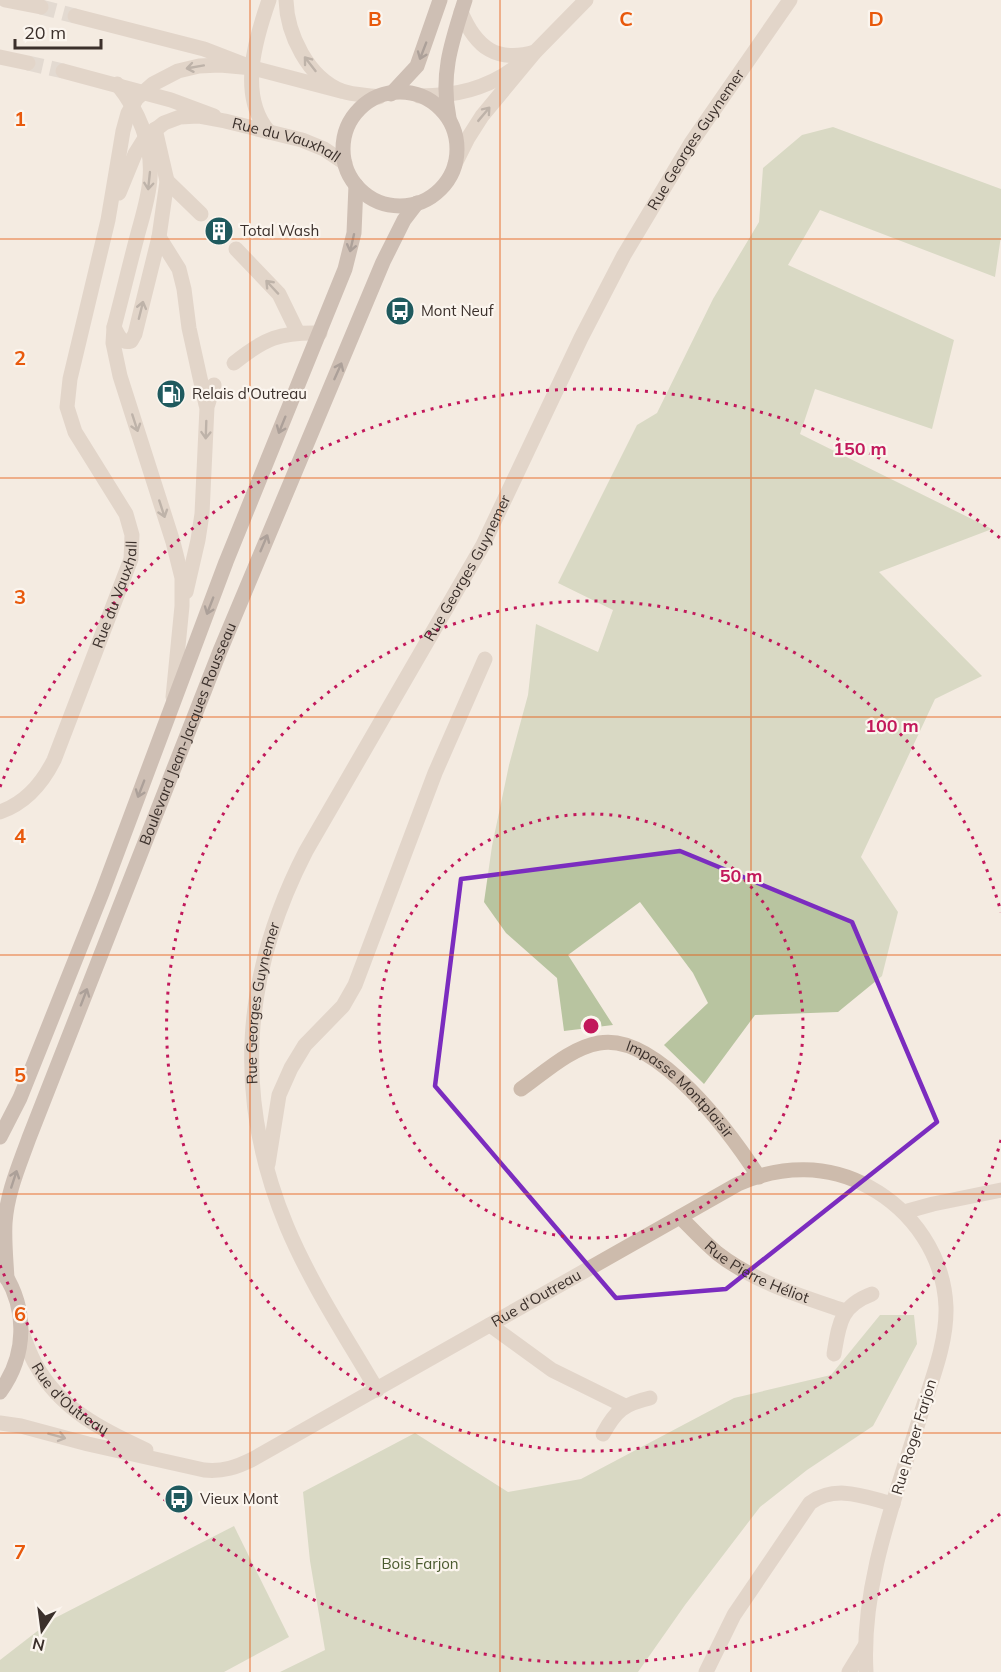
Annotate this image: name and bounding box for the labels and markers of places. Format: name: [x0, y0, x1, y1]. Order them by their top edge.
building icon: Total Wash: [203, 215, 235, 247]
place label: Total Wash: [240, 221, 319, 240]
bus stop icon: Mont Neuf: [384, 295, 416, 327]
place label: Mont Neuf: [421, 301, 494, 320]
fuel station icon: Relais d'Outreau: [155, 378, 187, 410]
place label: Relais d'Outreau: [192, 384, 307, 403]
centre of rings: [581, 1016, 601, 1036]
bus stop icon: Vieux Mont: [163, 1483, 195, 1515]
place label: Vieux Mont: [200, 1489, 278, 1508]

